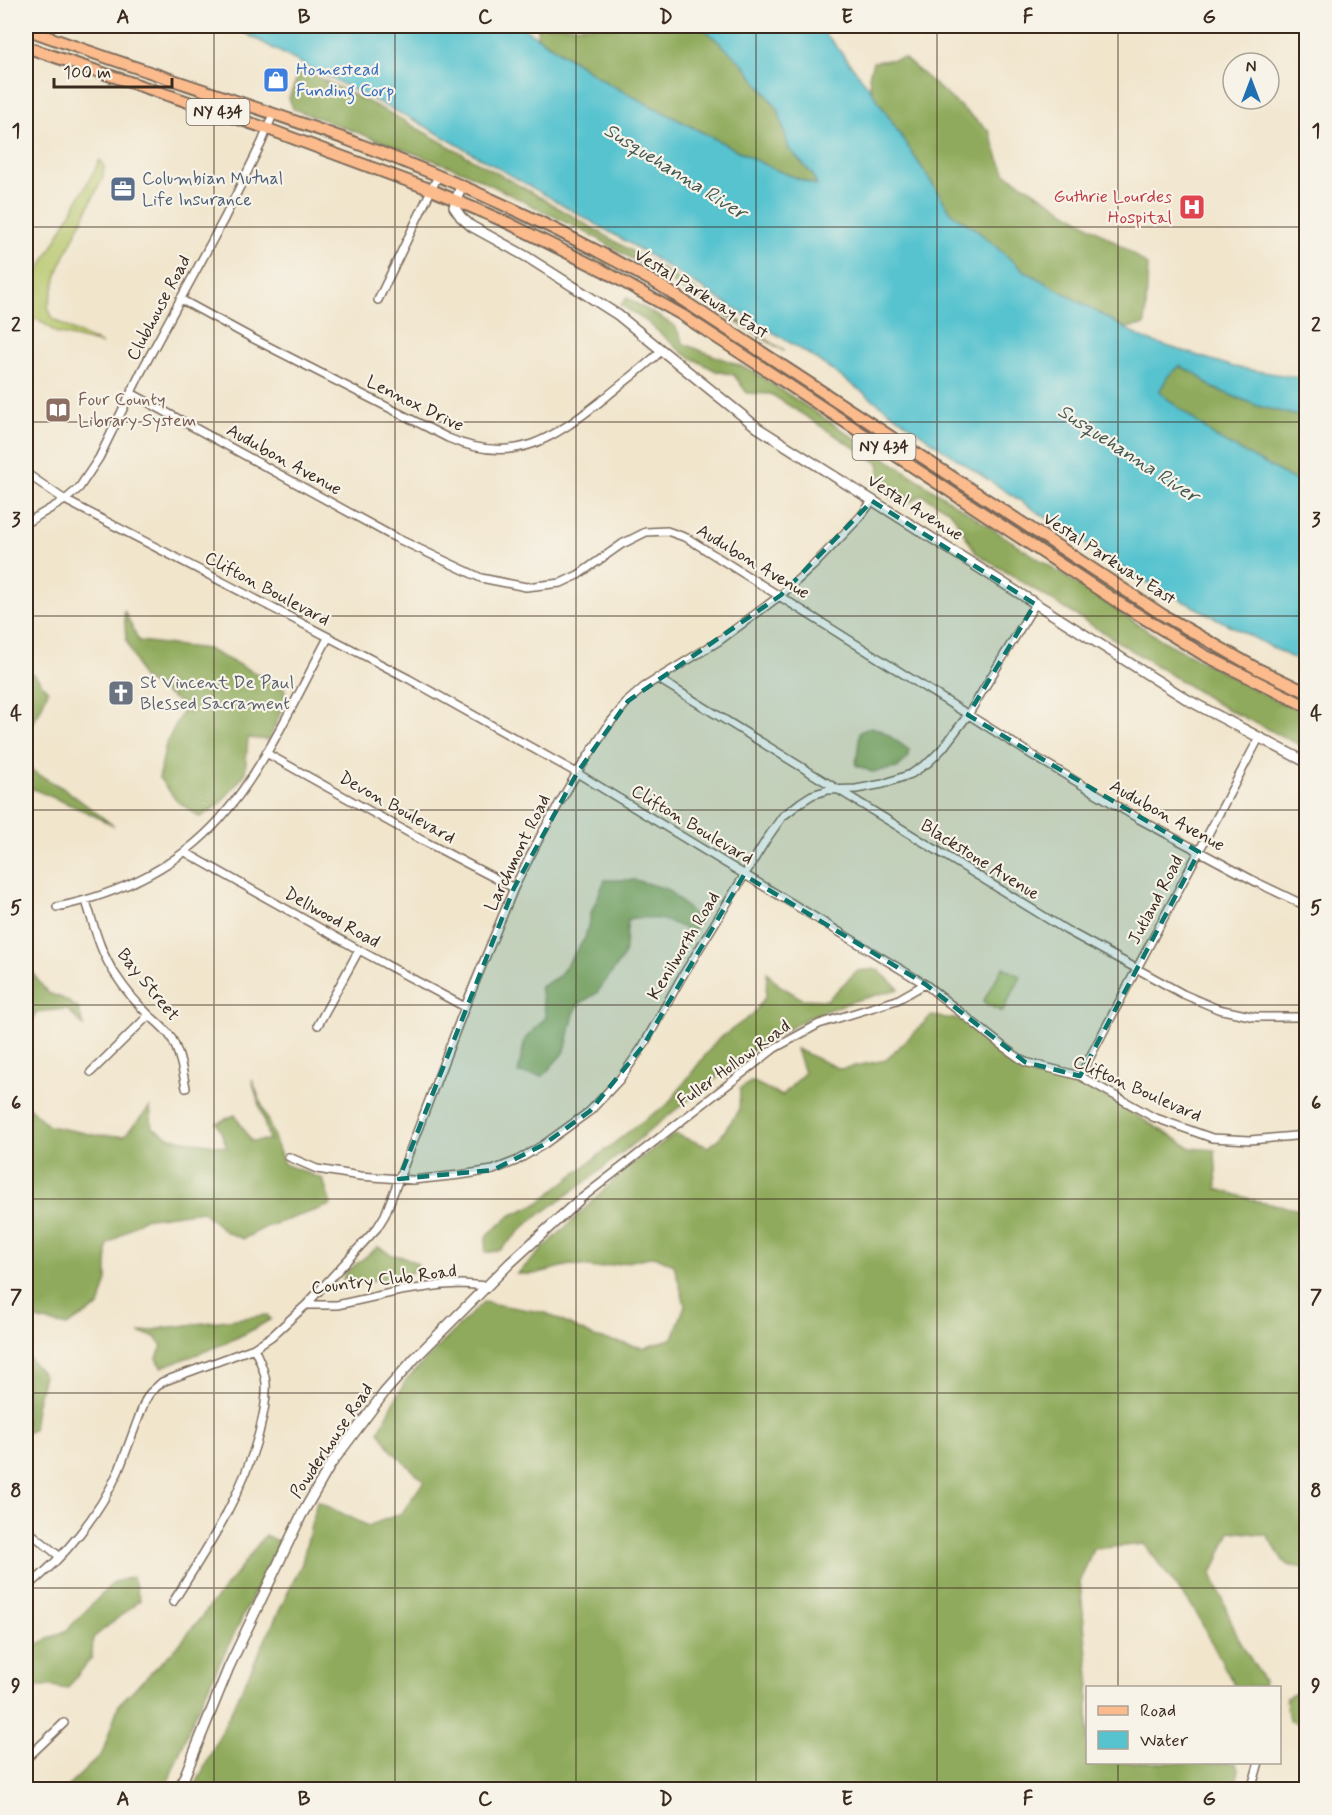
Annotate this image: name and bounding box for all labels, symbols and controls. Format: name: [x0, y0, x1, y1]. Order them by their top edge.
text: A: [116, 4, 130, 31]
text: B: [298, 4, 311, 31]
text: C: [478, 4, 493, 31]
text: D: [659, 4, 673, 31]
text: E: [841, 4, 853, 31]
text: F: [1023, 4, 1034, 31]
text: G: [1202, 4, 1216, 31]
scale bar: [54, 51, 172, 89]
north arrow: [1221, 51, 1281, 111]
text: N: [1246, 57, 1256, 78]
place label: Homestead Funding Corp: [296, 58, 394, 105]
text: 100 m: [63, 61, 111, 85]
shop icon: Homestead Funding Corp: [261, 65, 291, 95]
road number: NY 434: [186, 99, 250, 125]
water label: Susquehanna River: [599, 117, 754, 228]
text: 1: [12, 118, 20, 145]
text: 1: [1312, 118, 1320, 145]
place label: Columbian Mutual Life Insurance: [142, 167, 283, 212]
office icon: Columbian Mutual Life Insurance: [108, 174, 138, 204]
place label: Guthrie Lourdes Hospital: [1054, 185, 1172, 230]
hospital icon: Guthrie Lourdes Hospital: [1177, 192, 1207, 222]
street label: Vestal Parkway East: [629, 243, 773, 345]
street label: Clubhouse Road: [121, 251, 197, 365]
text: 2: [11, 312, 21, 339]
text: 2: [1311, 312, 1321, 339]
street label: Lennox Drive: [362, 370, 468, 438]
place label: Four County Library System: [78, 388, 196, 433]
library icon: Four County Library System: [43, 395, 73, 425]
water label: Susquehanna River: [1052, 398, 1206, 511]
street label: Audubon Avenue: [222, 418, 346, 502]
road number: NY 434: [852, 434, 916, 460]
street label: Vestal Avenue: [862, 469, 968, 547]
text: 3: [11, 507, 21, 534]
street label: Vestal Parkway East: [1038, 507, 1181, 611]
text: 3: [1311, 507, 1321, 534]
street label: Audubon Avenue: [692, 519, 814, 605]
street label: Clifton Boulevard: [200, 546, 334, 632]
place label: St Vincent De Paul Blessed Sacrament: [140, 671, 294, 716]
church icon: St Vincent De Paul Blessed Sacrament: [106, 678, 136, 708]
text: 4: [10, 701, 22, 728]
text: 4: [1310, 701, 1322, 728]
street label: Devon Boulevard: [335, 766, 459, 850]
street label: Audubon Avenue: [1105, 774, 1229, 858]
street label: Clifton Boulevard: [627, 779, 757, 871]
street label: Larchmont Road: [479, 791, 557, 915]
street label: Blackstone Avenue: [916, 814, 1044, 906]
street label: Jutland Road: [1122, 851, 1190, 949]
street label: Dellwood Road: [280, 882, 384, 954]
street label: Kenilworth Road: [642, 887, 726, 1005]
text: 5: [10, 895, 22, 922]
text: 5: [1310, 895, 1322, 922]
street label: Bay Street: [111, 944, 185, 1026]
street label: Fuller Hollow Road: [672, 1015, 796, 1113]
street label: Clifton Boulevard: [1069, 1050, 1205, 1128]
text: 6: [11, 1090, 21, 1117]
text: 6: [1311, 1090, 1321, 1117]
street label: Country Club Road: [310, 1259, 458, 1301]
text: 7: [10, 1284, 22, 1311]
text: 7: [1310, 1284, 1322, 1311]
street label: Powderhouse Road: [285, 1379, 379, 1503]
text: 8: [10, 1478, 22, 1505]
text: 8: [1310, 1478, 1322, 1505]
text: 9: [11, 1673, 21, 1700]
text: 9: [1311, 1673, 1321, 1700]
legend: [1086, 1686, 1281, 1764]
text: Road: [1140, 1699, 1176, 1723]
text: Water: [1140, 1729, 1189, 1753]
text: A: [116, 1786, 130, 1813]
text: B: [298, 1786, 311, 1813]
text: C: [478, 1786, 493, 1813]
text: D: [659, 1786, 673, 1813]
text: E: [841, 1786, 853, 1813]
text: F: [1023, 1786, 1034, 1813]
text: G: [1202, 1786, 1216, 1813]

